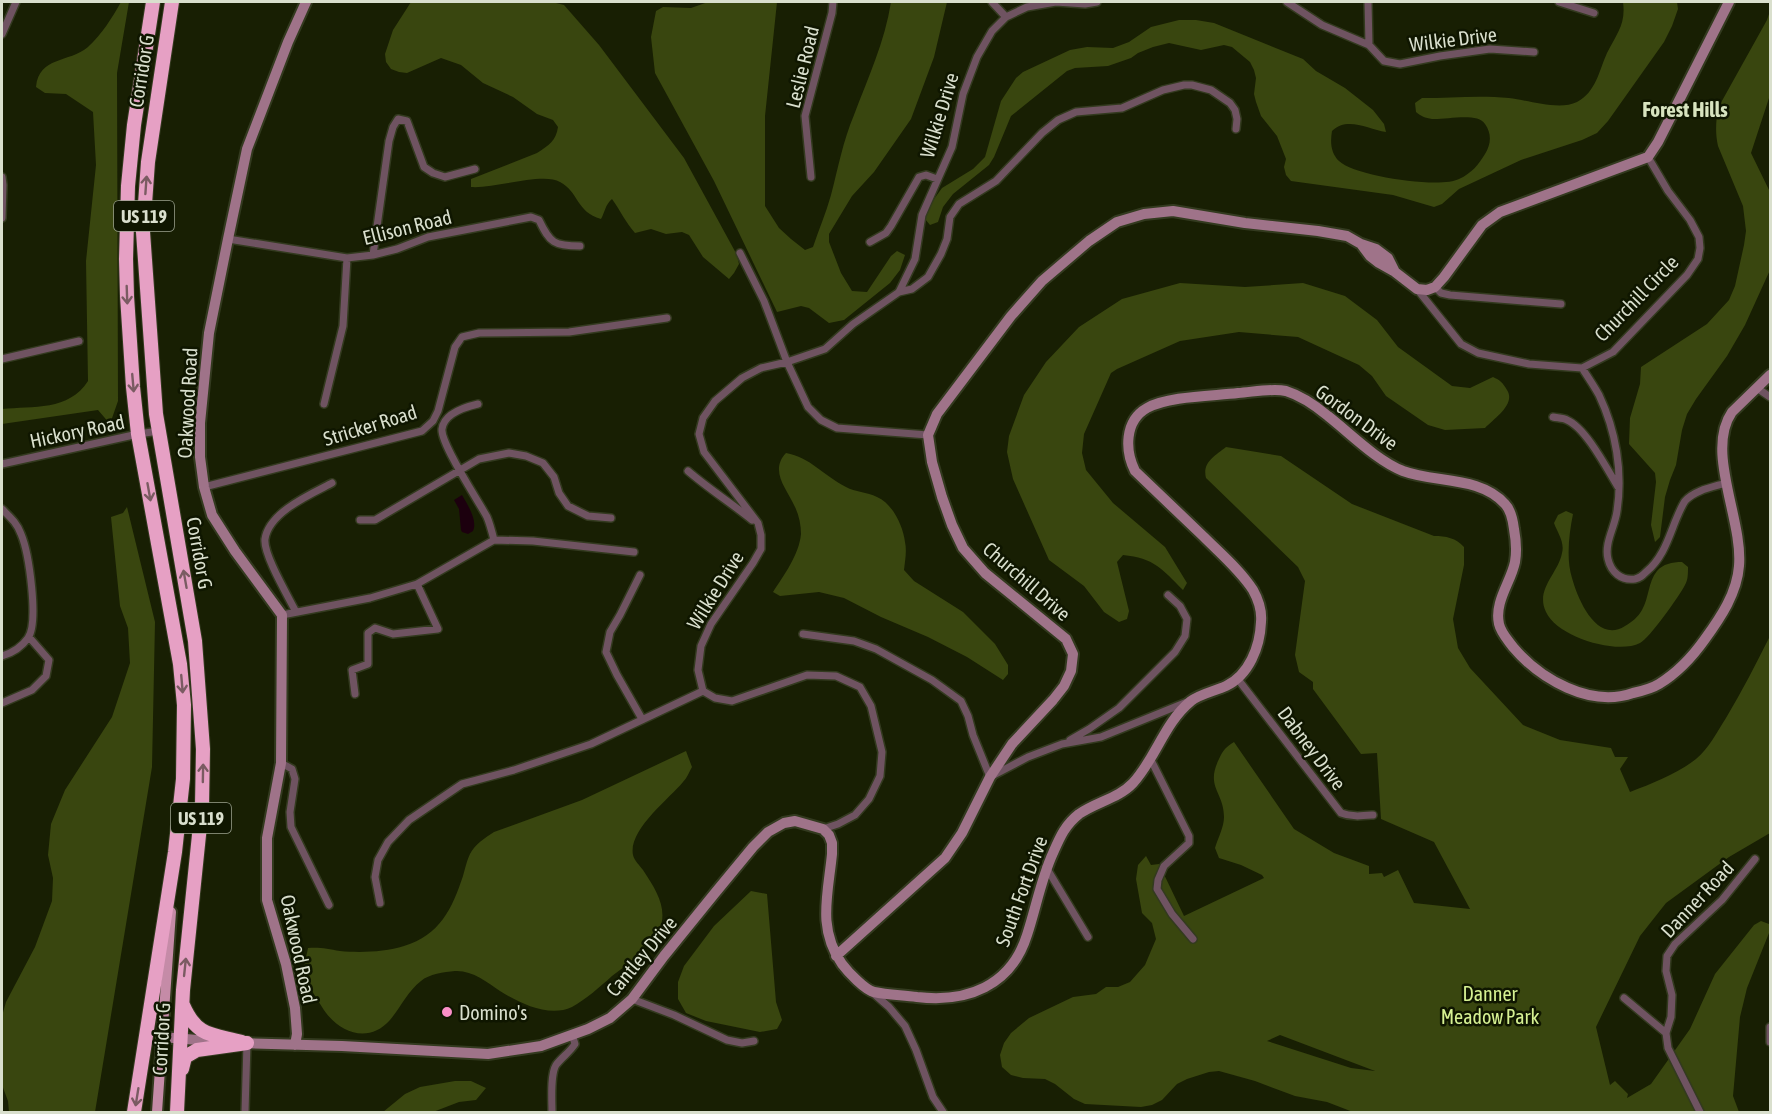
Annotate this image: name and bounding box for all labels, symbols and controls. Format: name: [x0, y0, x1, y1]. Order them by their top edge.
street label: Wilkie Drive: [1408, 22, 1498, 56]
street label: Leslie Road: [781, 24, 823, 110]
street label: Corridor G: [124, 33, 158, 109]
street label: Wilkie Drive: [915, 70, 963, 160]
district label: Forest Hills: [1642, 97, 1728, 121]
one-way arrow: [141, 175, 152, 195]
road number: US 119: [114, 201, 174, 231]
street label: Ellison Road: [360, 205, 454, 249]
street label: Churchill Circle: [1589, 250, 1683, 346]
one-way arrow: [121, 285, 132, 305]
street label: Oakwood Road: [173, 347, 201, 459]
one-way arrow: [128, 373, 139, 393]
street label: Gordon Drive: [1311, 379, 1403, 455]
street label: Stricker Road: [321, 400, 419, 450]
street label: Hickory Road: [27, 410, 127, 452]
one-way arrow: [144, 481, 155, 501]
street label: Corridor G: [182, 515, 218, 591]
street label: Churchill Drive: [979, 537, 1075, 625]
street label: Wilkie Drive: [682, 547, 748, 633]
one-way arrow: [179, 570, 190, 590]
one-way arrow: [177, 673, 188, 693]
street label: Dabney Drive: [1273, 702, 1351, 794]
one-way arrow: [197, 764, 208, 784]
road number: US 119: [171, 803, 231, 833]
street label: South Fort Drive: [990, 833, 1052, 949]
street label: Danner Road: [1656, 856, 1738, 942]
street label: Oakwood Road: [276, 892, 322, 1006]
street label: Cantley Drive: [601, 911, 681, 1001]
one-way arrow: [180, 958, 191, 978]
park label: Danner Meadow Park: [1441, 982, 1539, 1028]
place label: Domino's: [459, 1001, 527, 1024]
street label: Corridor G: [148, 1002, 174, 1076]
marker: Domino's: [440, 1005, 454, 1019]
one-way arrow: [131, 1086, 142, 1106]

